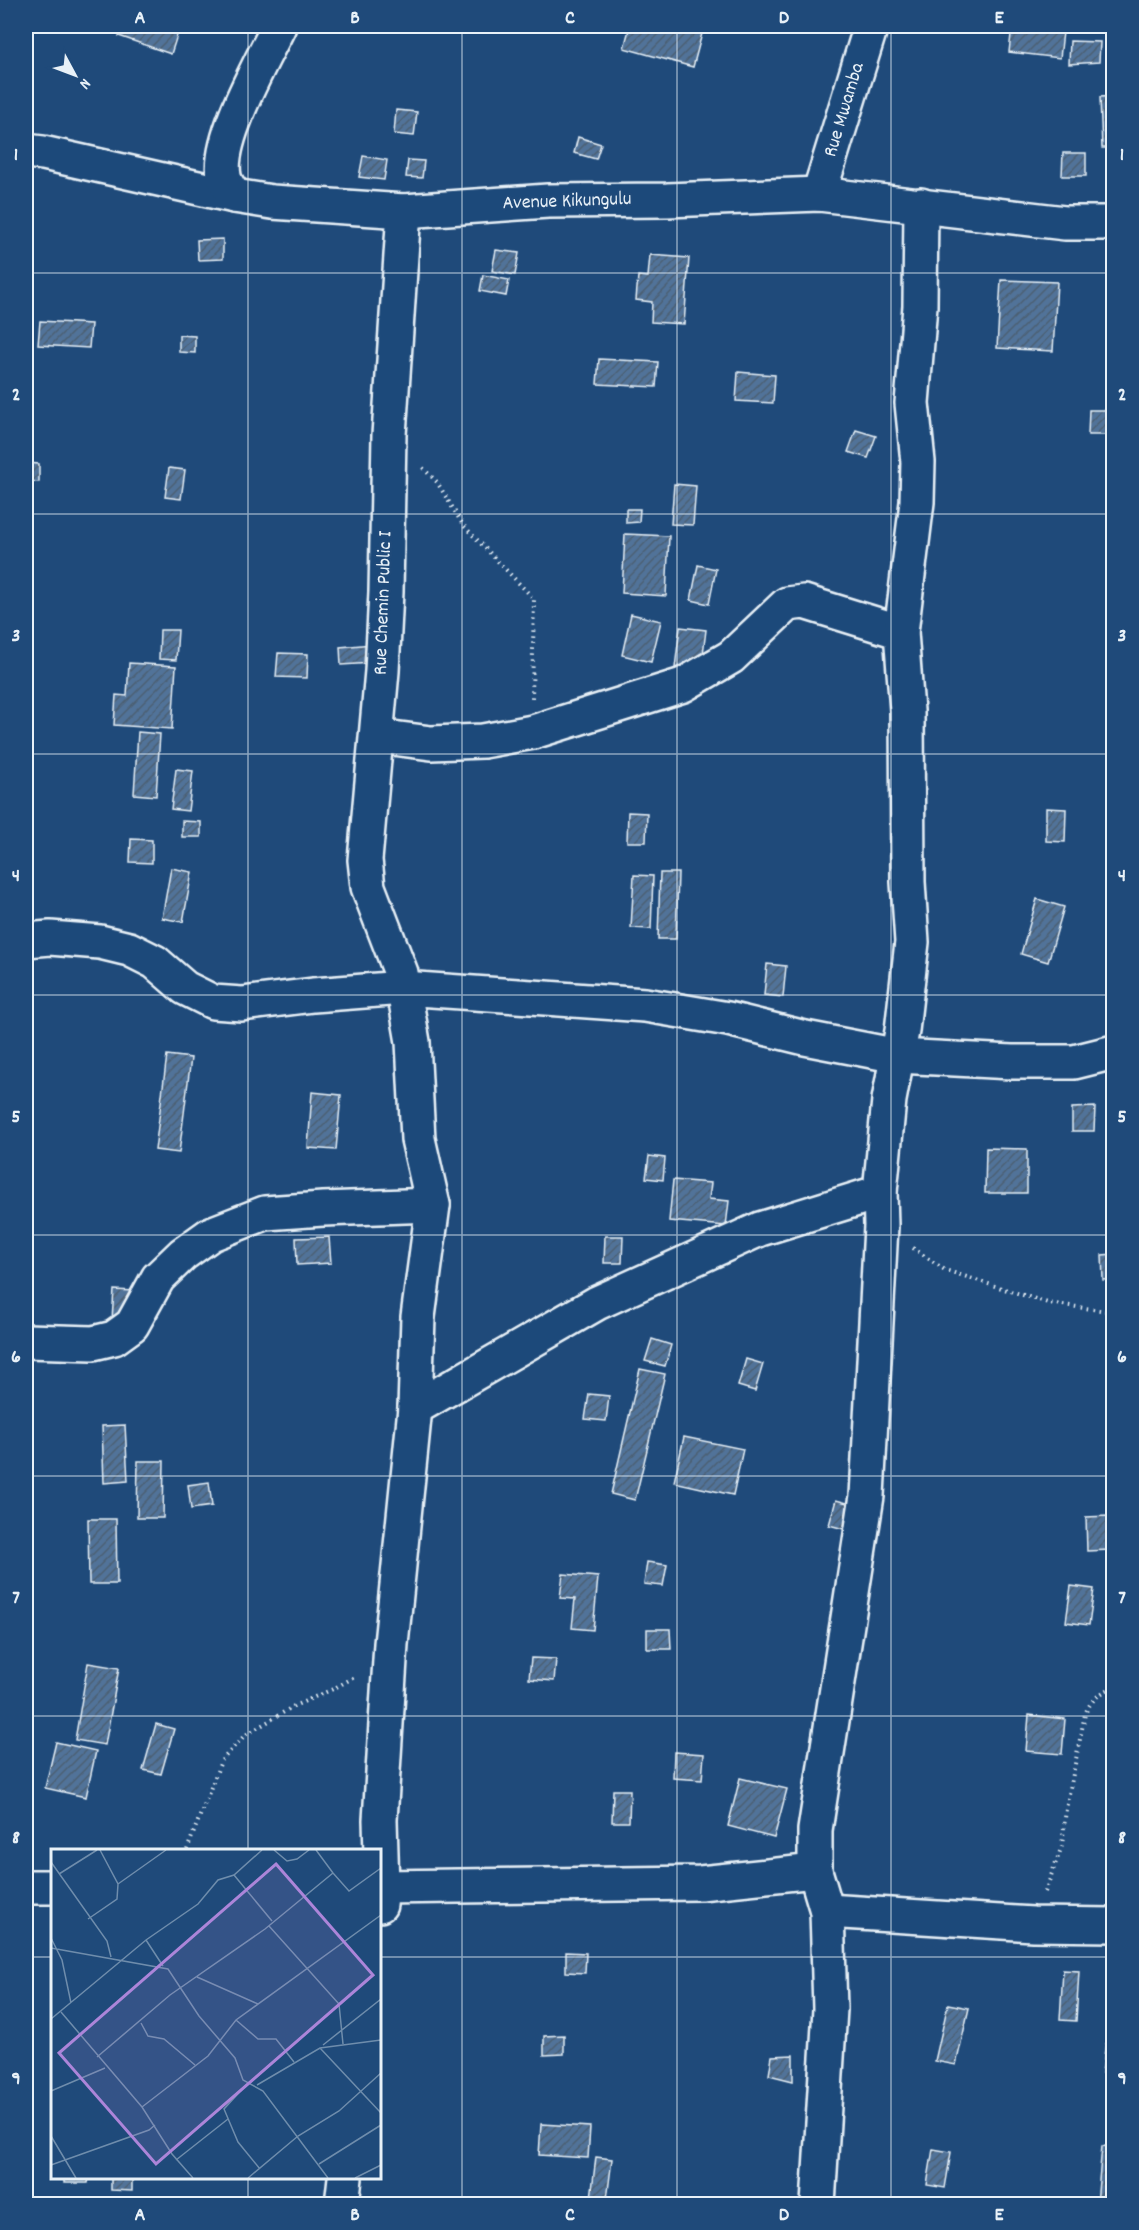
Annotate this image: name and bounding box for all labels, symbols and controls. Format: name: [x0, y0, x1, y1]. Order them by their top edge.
text: A: [135, 5, 146, 33]
text: B: [350, 5, 360, 33]
text: C: [565, 5, 575, 33]
text: D: [779, 5, 790, 33]
text: E: [994, 5, 1004, 33]
north arrow: [45, 45, 105, 105]
street label: Rue Mwamba: [817, 59, 873, 161]
text: N: [73, 73, 96, 94]
text: 1: [14, 142, 18, 170]
text: 1: [1120, 142, 1124, 170]
street label: Avenue Kikungulu: [502, 186, 632, 218]
text: 2: [12, 382, 20, 410]
text: 2: [1118, 382, 1126, 410]
street label: Rue Chemin Public I: [367, 530, 401, 676]
text: 3: [12, 623, 20, 651]
text: 3: [1118, 623, 1126, 651]
text: 4: [12, 863, 20, 891]
text: 4: [1118, 863, 1126, 891]
text: 5: [11, 1104, 21, 1132]
text: 5: [1117, 1104, 1127, 1132]
text: 6: [11, 1344, 21, 1372]
text: 6: [1117, 1344, 1127, 1372]
text: 7: [12, 1585, 20, 1613]
text: 7: [1118, 1585, 1126, 1613]
text: 8: [12, 1825, 20, 1853]
text: 8: [1118, 1825, 1126, 1853]
inset map: [51, 1849, 381, 2179]
text: 9: [11, 2066, 21, 2094]
text: 9: [1117, 2066, 1127, 2094]
text: A: [135, 2202, 146, 2230]
text: B: [350, 2202, 360, 2230]
text: C: [565, 2202, 575, 2230]
text: D: [779, 2202, 790, 2230]
text: E: [994, 2202, 1004, 2230]

